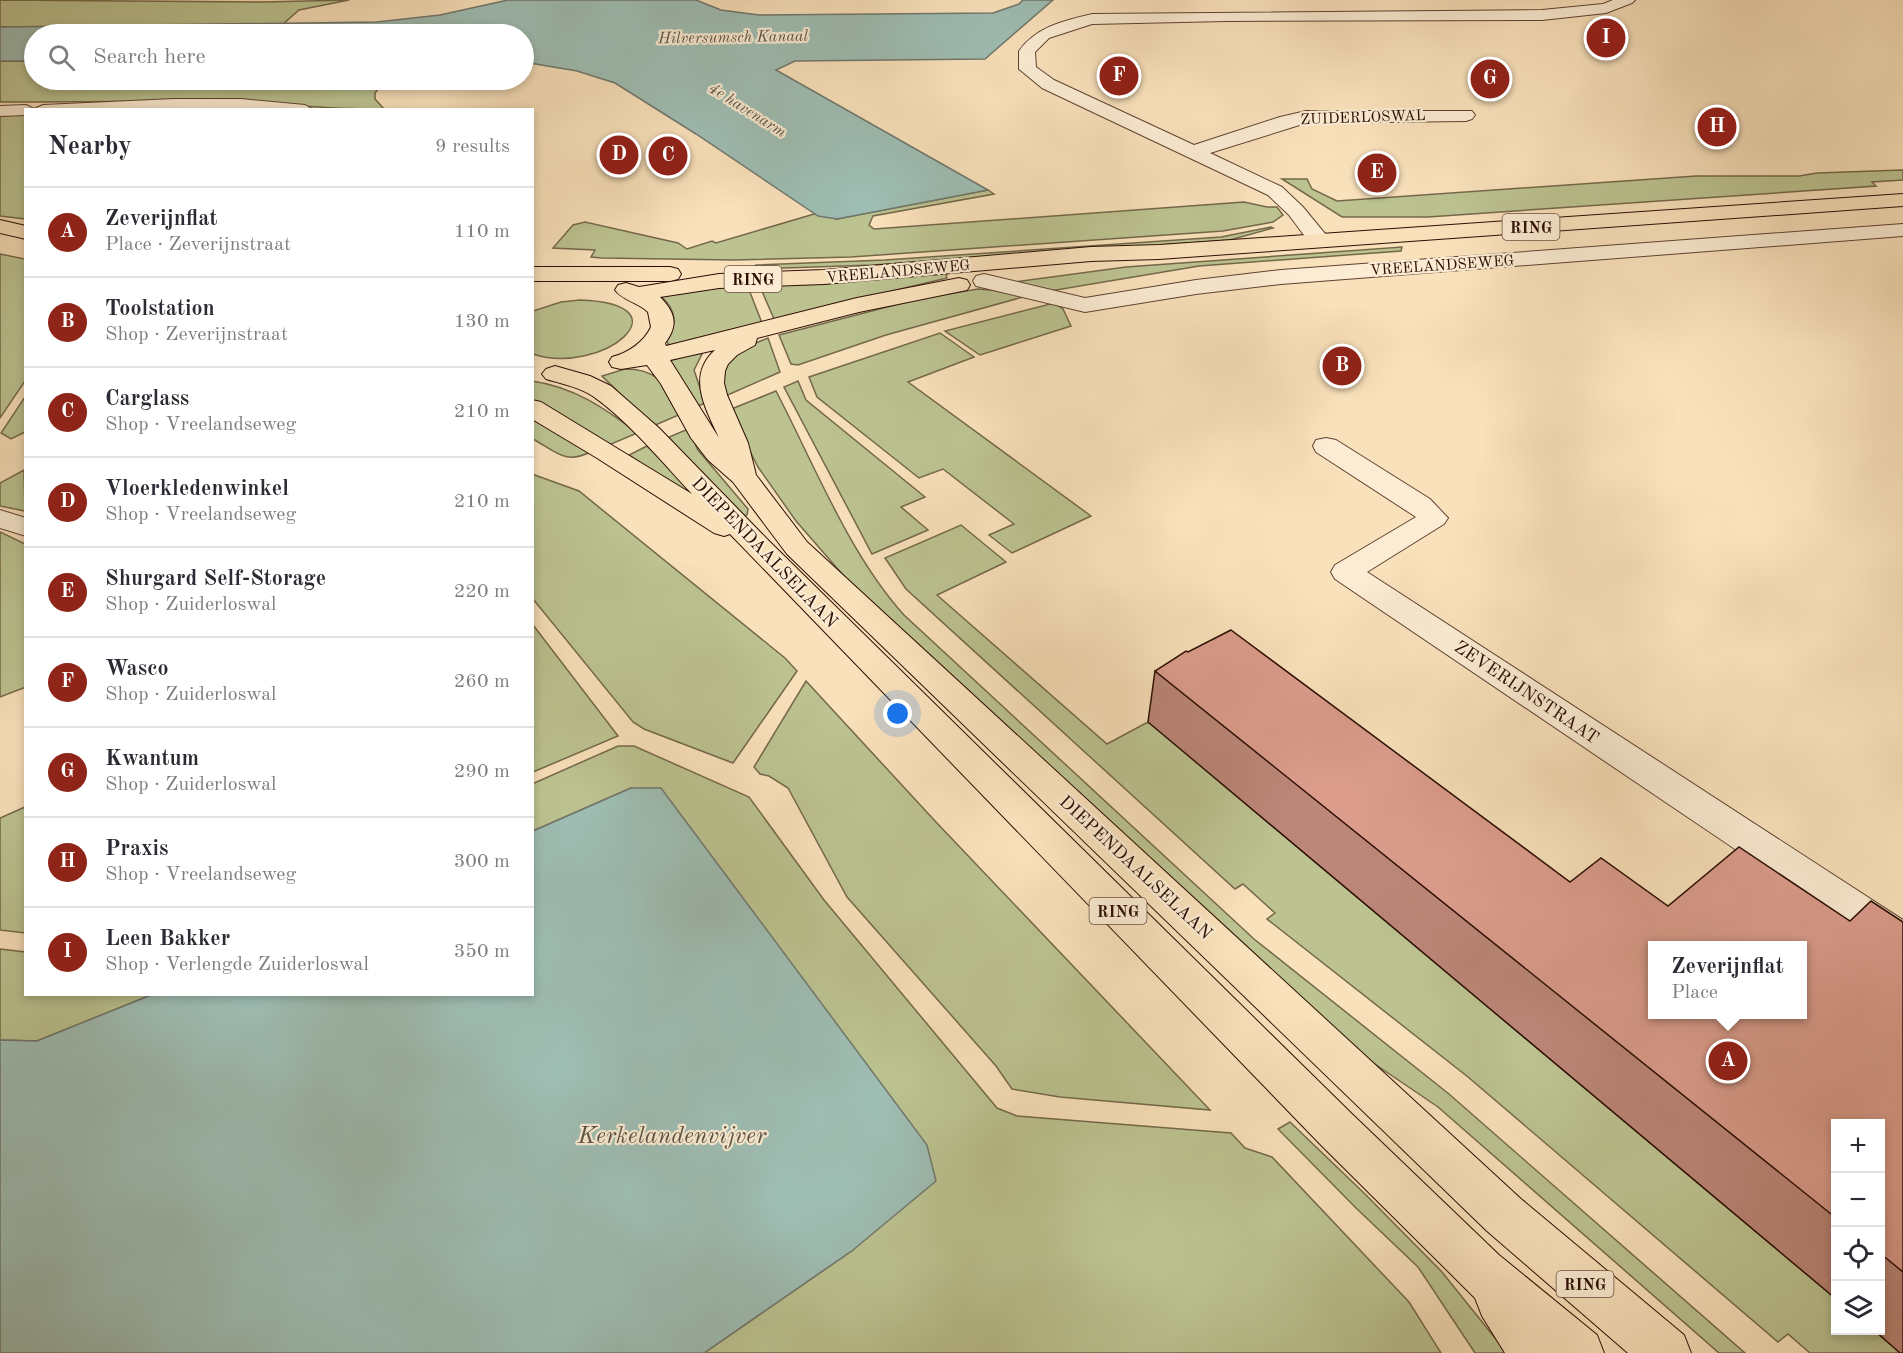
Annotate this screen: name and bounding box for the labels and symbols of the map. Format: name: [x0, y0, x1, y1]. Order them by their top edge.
pin: I: [1586, 15, 1626, 60]
water label: Hilversumsch Kanaal: [657, 29, 809, 47]
pin: F: [1100, 54, 1138, 98]
pin: G: [1470, 56, 1510, 101]
water label: 4e havenarm: [705, 81, 789, 141]
pin: H: [1698, 104, 1736, 150]
street label: ZUIDERLOSWAL: [1300, 109, 1426, 128]
pin: D: [600, 132, 638, 178]
pin: C: [648, 134, 688, 178]
pin: E: [1358, 150, 1396, 195]
road number: RING: [1502, 214, 1559, 240]
street label: VREELANDSEWEG: [1369, 254, 1515, 279]
street label: VREELANDSEWEG: [825, 259, 971, 286]
road number: RING: [724, 266, 782, 292]
pin: B: [1322, 344, 1362, 388]
street label: DIEPENDAALSELAAN: [688, 474, 841, 632]
street label: ZEVERIJNSTRAAT: [1451, 638, 1602, 748]
your location: [883, 699, 912, 728]
street label: DIEPENDAALSELAAN: [1055, 792, 1215, 943]
road number: RING: [1090, 898, 1146, 924]
pin: A: [1708, 1038, 1748, 1084]
water label: Kerkelandenvijver: [577, 1125, 767, 1149]
road number: RING: [1556, 1271, 1614, 1297]

